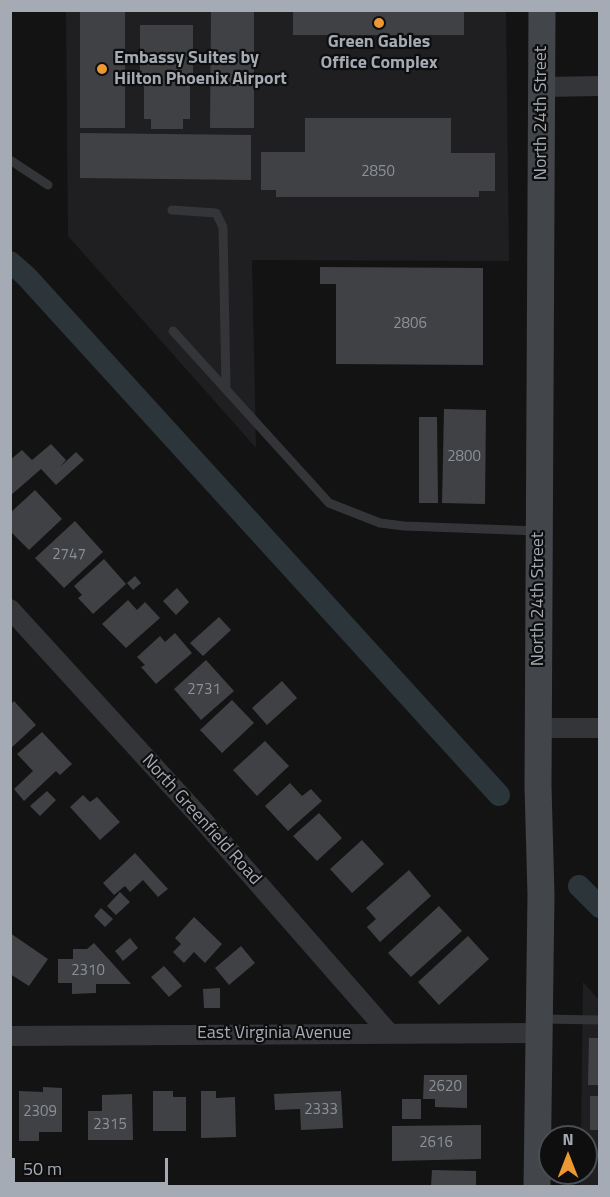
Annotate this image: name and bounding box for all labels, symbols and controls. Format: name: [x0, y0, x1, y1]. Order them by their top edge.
marker: Green Gables Office Complex: [372, 16, 386, 30]
place label: Green Gables Office Complex: [321, 32, 437, 74]
street label: North 24th Street: [531, 46, 553, 180]
place label: Embassy Suites by Hilton Phoenix Airport: [114, 48, 287, 90]
marker: Embassy Suites by Hilton Phoenix Airport: [95, 62, 109, 76]
house number: 2850: [361, 163, 395, 181]
house number: 2806: [393, 315, 427, 333]
house number: 2800: [447, 448, 481, 466]
street label: North 24th Street: [528, 532, 550, 666]
house number: 2747: [52, 546, 86, 564]
house number: 2731: [187, 681, 221, 699]
street label: North Greenfield Road: [137, 750, 265, 890]
house number: 2310: [71, 962, 105, 980]
street label: East Virginia Avenue: [197, 1023, 351, 1045]
house number: 2620: [428, 1078, 462, 1096]
house number: 2333: [304, 1101, 338, 1119]
house number: 2309: [23, 1103, 57, 1121]
house number: 2315: [93, 1116, 127, 1134]
north arrow: [538, 1125, 598, 1185]
text: N: [562, 1127, 574, 1151]
house number: 2616: [419, 1134, 453, 1152]
scale bar: [15, 1146, 171, 1184]
text: 50 m: [23, 1155, 62, 1182]

